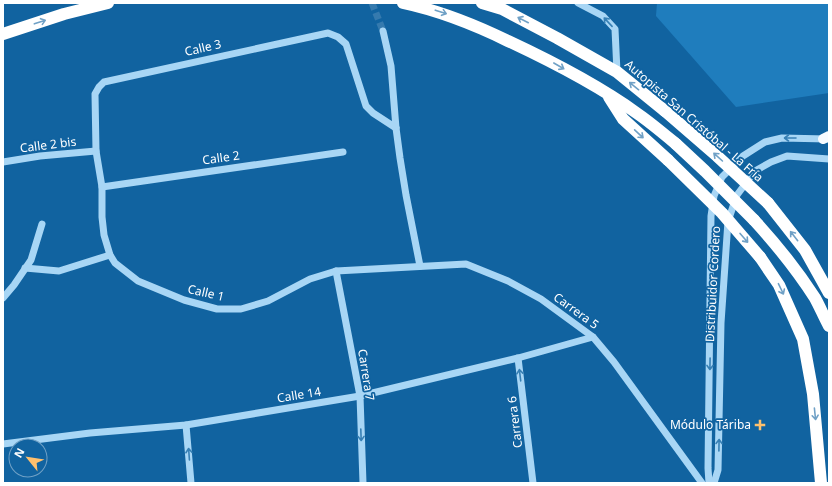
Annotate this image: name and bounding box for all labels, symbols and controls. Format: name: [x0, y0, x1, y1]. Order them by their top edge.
one-way arrow: [434, 9, 446, 17]
one-way arrow: [517, 16, 529, 23]
one-way arrow: [603, 17, 613, 27]
one-way arrow: [33, 18, 46, 25]
street label: Calle 3: [183, 35, 223, 60]
street label: Autopista San Cristóbal - La Fría: [621, 56, 767, 186]
one-way arrow: [553, 63, 565, 71]
one-way arrow: [629, 82, 640, 91]
one-way arrow: [634, 129, 645, 138]
street label: Calle 2 bis: [19, 133, 77, 156]
one-way arrow: [784, 134, 797, 142]
street label: Calle 2: [201, 146, 241, 169]
one-way arrow: [713, 153, 724, 162]
street label: Distribuidor Cordero: [701, 225, 724, 342]
one-way arrow: [789, 230, 798, 241]
one-way arrow: [740, 233, 749, 244]
street label: Calle 1: [186, 280, 226, 305]
one-way arrow: [778, 283, 785, 295]
street label: Carrera 5: [550, 288, 603, 333]
street label: Carrera 7: [354, 348, 379, 402]
one-way arrow: [706, 357, 713, 370]
one-way arrow: [516, 369, 524, 382]
street label: Calle 14: [276, 383, 322, 406]
street label: Carrera 6: [503, 395, 526, 449]
one-way arrow: [811, 407, 819, 420]
place label: Módulo Táriba: [670, 416, 751, 433]
marker: Módulo Táriba: [754, 419, 766, 431]
one-way arrow: [358, 428, 365, 441]
north arrow: [8, 438, 48, 478]
one-way arrow: [715, 439, 723, 452]
text: N: [10, 445, 28, 460]
one-way arrow: [185, 448, 192, 461]

